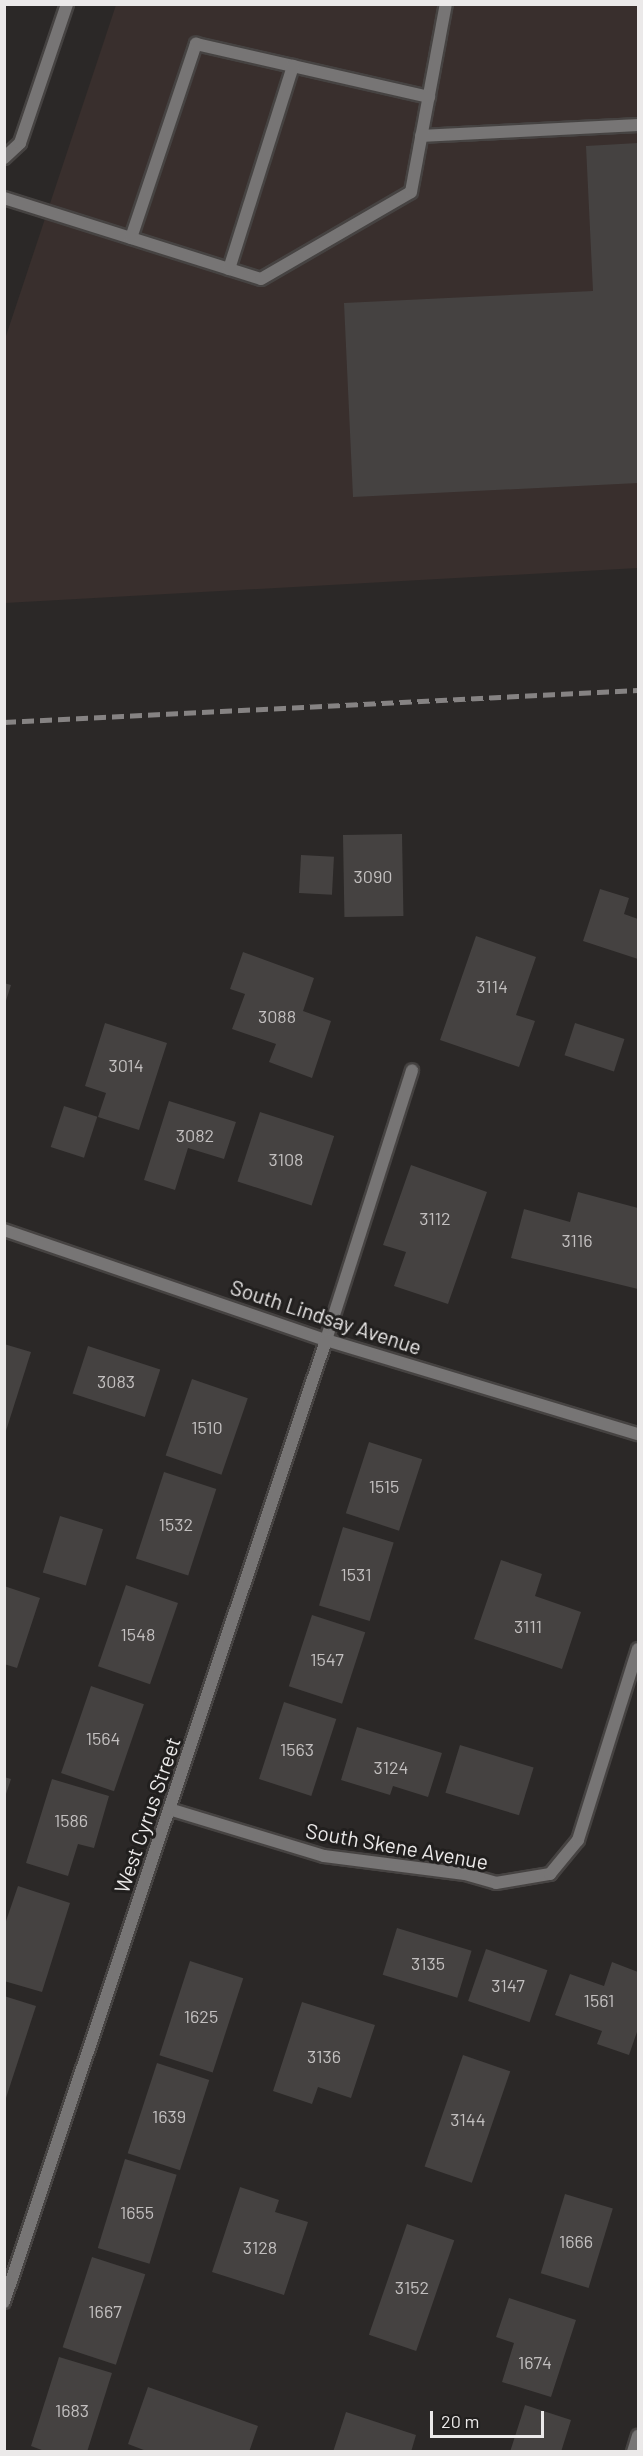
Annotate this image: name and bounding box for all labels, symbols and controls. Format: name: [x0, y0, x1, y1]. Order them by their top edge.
house number: 3090: [354, 865, 392, 887]
house number: 3114: [476, 975, 508, 997]
house number: 3088: [258, 1005, 296, 1027]
house number: 3014: [108, 1054, 144, 1076]
house number: 3082: [176, 1124, 214, 1146]
house number: 3108: [269, 1148, 303, 1170]
house number: 3112: [419, 1207, 451, 1229]
house number: 3116: [561, 1229, 593, 1251]
street label: South Lindsay Avenue: [227, 1274, 425, 1360]
house number: 3083: [97, 1370, 135, 1392]
house number: 1510: [191, 1416, 223, 1438]
house number: 1515: [369, 1475, 399, 1497]
house number: 1532: [159, 1513, 193, 1535]
house number: 1531: [341, 1563, 371, 1585]
house number: 3111: [514, 1615, 542, 1637]
house number: 1548: [121, 1623, 155, 1645]
house number: 1547: [310, 1648, 344, 1670]
house number: 1564: [86, 1727, 120, 1749]
street label: West Cyrus Street: [109, 1734, 185, 1896]
house number: 1563: [280, 1738, 314, 1760]
house number: 3124: [373, 1756, 409, 1778]
house number: 1586: [54, 1809, 88, 1831]
street label: South Skene Avenue: [304, 1818, 490, 1874]
house number: 3135: [411, 1952, 445, 1974]
house number: 3147: [491, 1974, 525, 1996]
house number: 1561: [584, 1989, 614, 2011]
house number: 1625: [184, 2005, 218, 2027]
house number: 3136: [307, 2045, 341, 2067]
house number: 1639: [152, 2105, 186, 2127]
house number: 3144: [450, 2108, 486, 2130]
house number: 1655: [120, 2201, 154, 2223]
house number: 1666: [559, 2230, 593, 2252]
house number: 3128: [243, 2236, 277, 2258]
house number: 3152: [395, 2276, 429, 2298]
house number: 1667: [88, 2300, 122, 2322]
house number: 1674: [518, 2351, 552, 2373]
house number: 1683: [55, 2399, 89, 2421]
scale bar: [433, 2399, 547, 2437]
text: 20 m: [441, 2410, 479, 2432]

